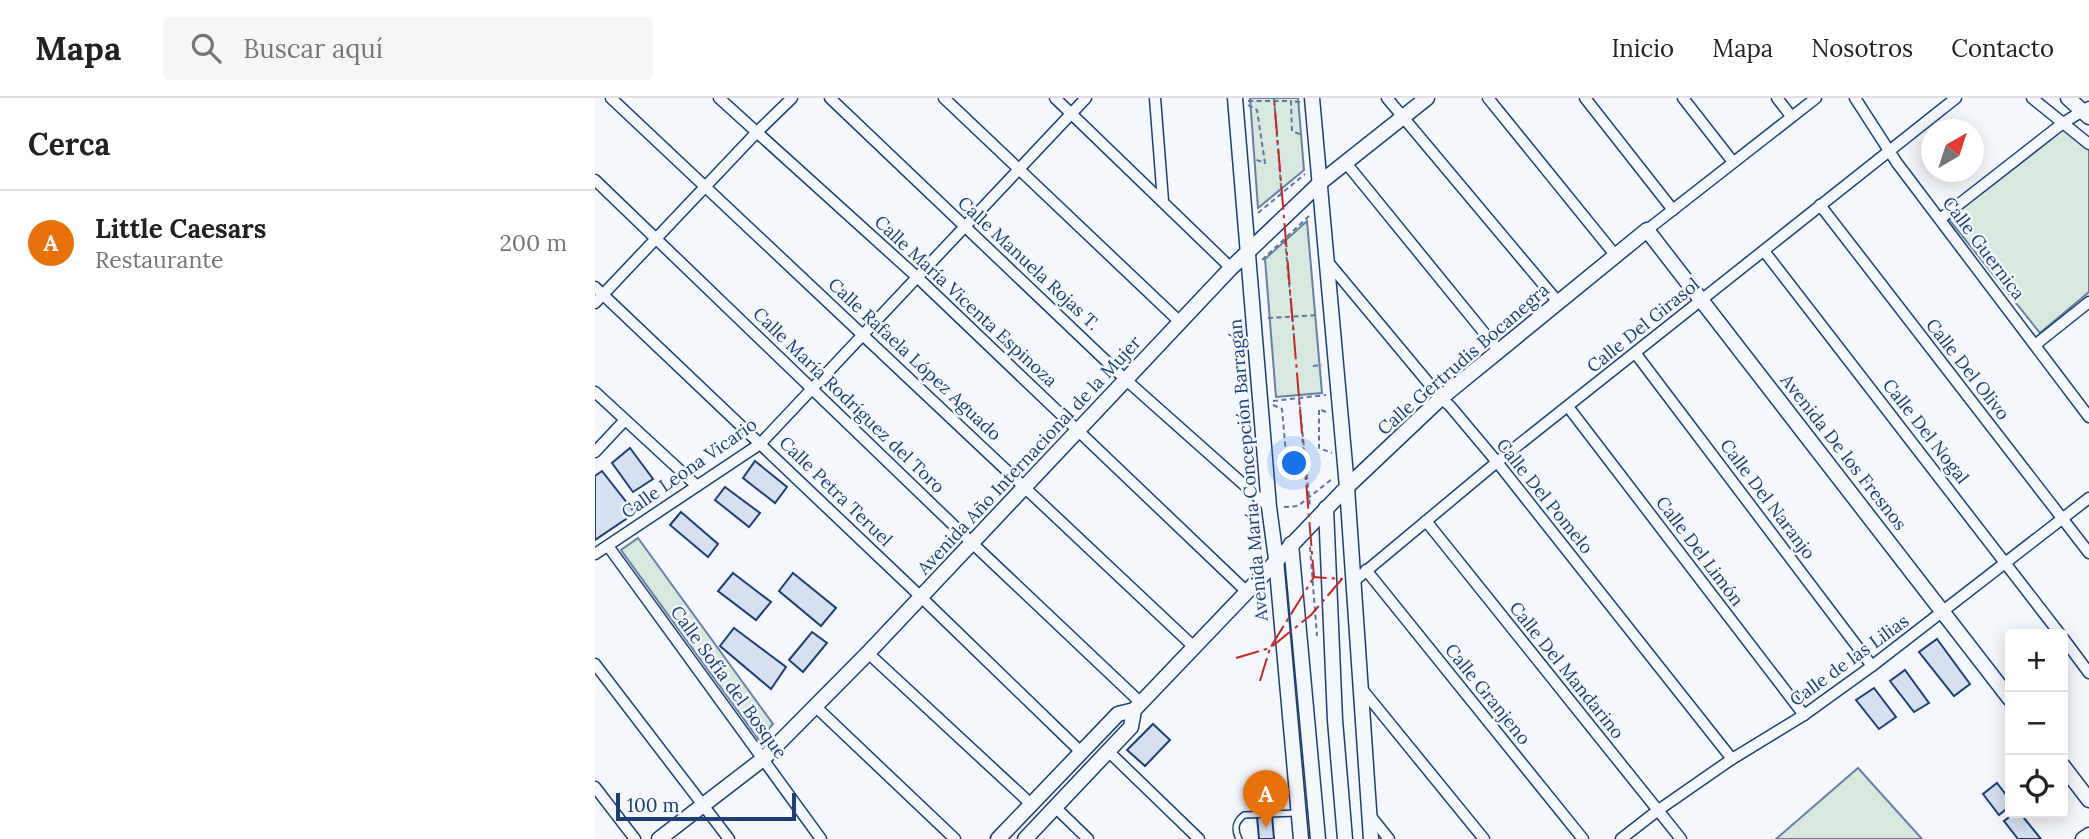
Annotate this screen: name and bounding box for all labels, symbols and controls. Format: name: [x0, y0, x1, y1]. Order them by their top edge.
search box: [163, 17, 653, 80]
text: Mapa: [35, 27, 121, 69]
icon: search: [187, 29, 225, 67]
text: Buscar aquí: [243, 32, 383, 65]
text: Inicio: [1611, 33, 1674, 64]
text: Mapa: [1712, 33, 1773, 64]
text: Nosotros: [1811, 33, 1913, 64]
text: Contacto: [1951, 33, 2054, 64]
north arrow: [1921, 119, 1984, 182]
text: Cerca: [28, 125, 110, 163]
street label: Calle Manuela Rojas T.: [953, 191, 1105, 335]
street label: Calle Guernica: [1938, 192, 2030, 304]
street label: Calle María Vicenta Espinoza: [870, 210, 1062, 392]
text: Little Caesars: [95, 212, 266, 245]
text: A: [43, 228, 59, 257]
text: 200 m: [499, 228, 567, 257]
text: Restaurante: [95, 245, 224, 274]
street label: Calle Del Girasol: [1582, 272, 1704, 377]
street label: Calle Rafaela López Aguado: [824, 273, 1006, 445]
street label: Calle Gertrudis Bocanegra: [1372, 278, 1554, 440]
street label: Calle María Rodríguez del Toro: [748, 302, 950, 498]
street label: Calle Del Olivo: [1921, 314, 2015, 424]
street label: Avenida María Concepción Barragán: [1223, 318, 1273, 623]
street label: Avenida Año Internacional de la Mujer: [911, 331, 1146, 580]
street label: Avenida De los Fresnos: [1775, 368, 1912, 535]
street label: Calle Del Nogal: [1878, 374, 1974, 488]
street label: Calle Leona Vicario: [617, 413, 761, 523]
street label: Calle Petra Teruel: [775, 431, 898, 551]
street label: Calle Del Pomelo: [1492, 434, 1598, 558]
street label: Calle Del Naranjo: [1715, 434, 1821, 564]
your location: [1277, 446, 1311, 480]
street label: Calle Del Limón: [1651, 491, 1749, 611]
street label: Calle Del Mandarino: [1505, 597, 1629, 743]
street label: Calle Sofía del Bosque: [666, 601, 792, 763]
street label: Calle de las Lilias: [1785, 609, 1913, 711]
map controls: [2005, 629, 2068, 818]
button: +: [2005, 629, 2068, 692]
street label: Calle Granjeno: [1440, 639, 1536, 749]
button: −: [2005, 692, 2068, 755]
button: locate: [2005, 755, 2068, 818]
pin: A: [1243, 770, 1289, 828]
scale bar: [616, 790, 796, 822]
text: 100 m: [627, 793, 680, 817]

